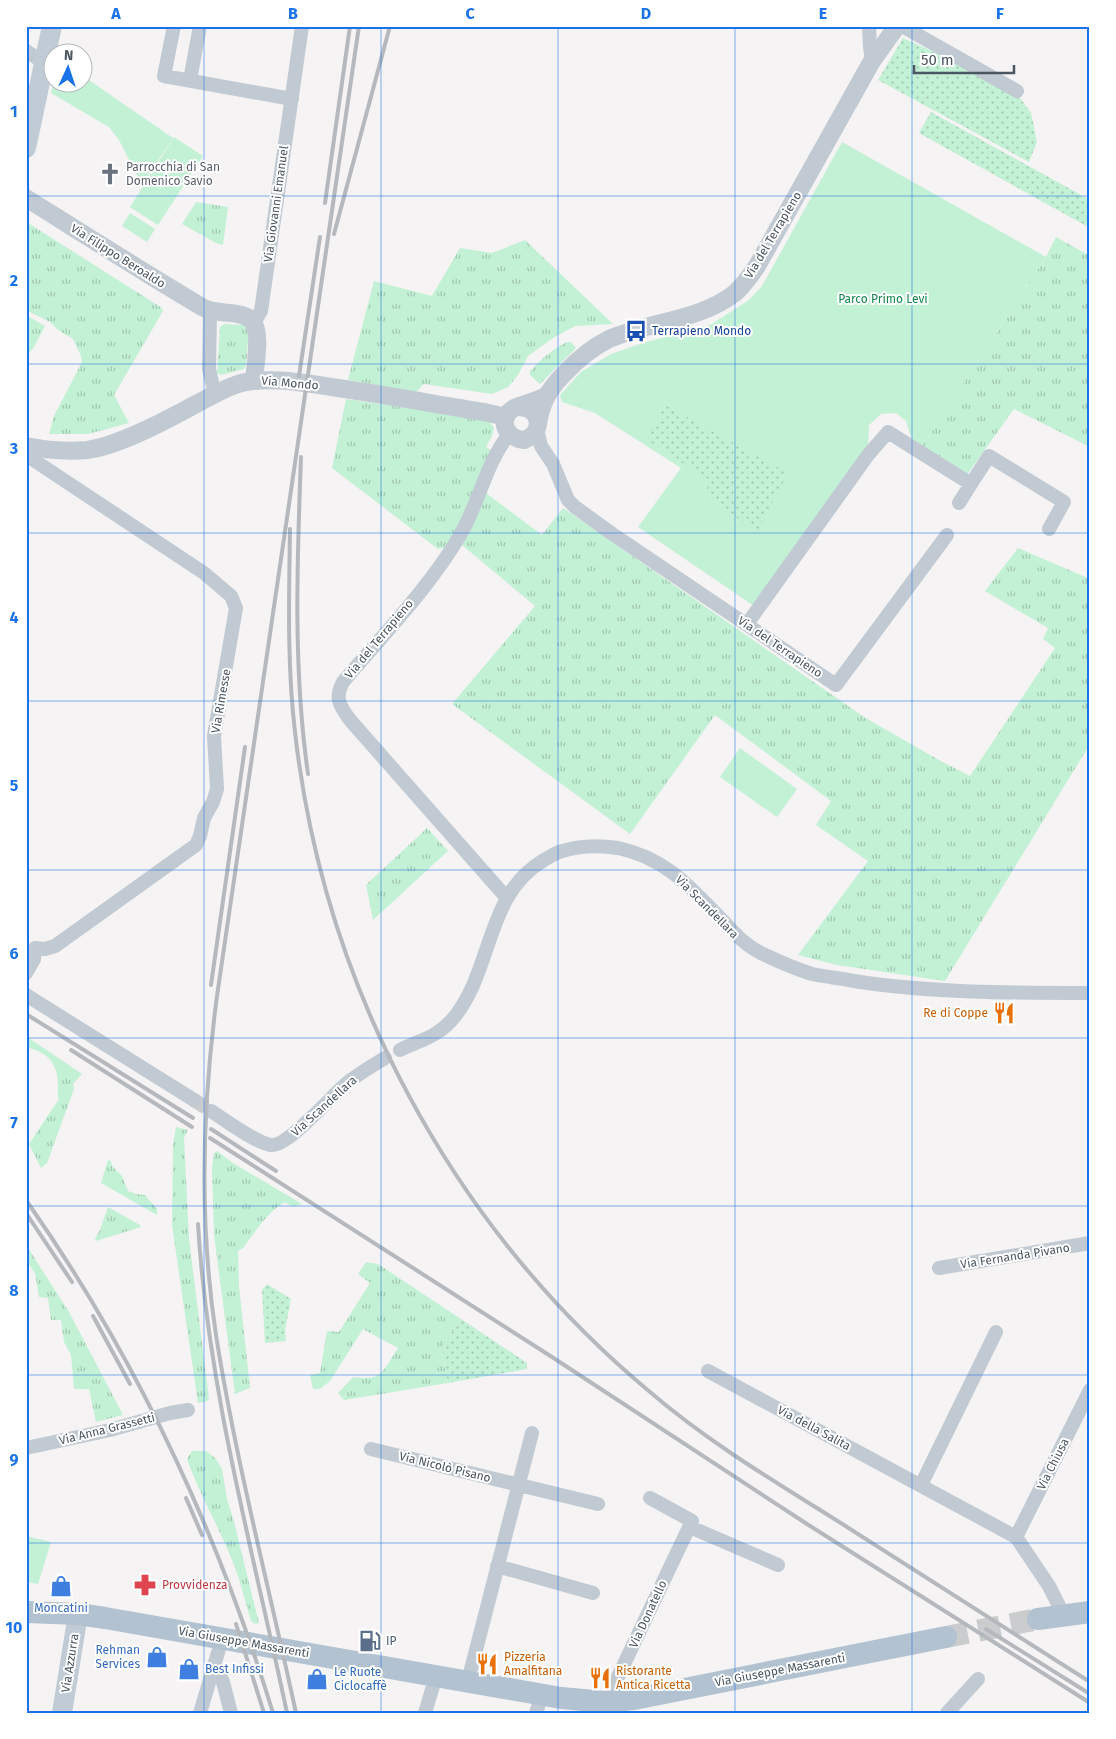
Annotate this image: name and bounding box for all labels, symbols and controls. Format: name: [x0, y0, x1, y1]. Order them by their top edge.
text: A: [110, 4, 121, 23]
text: B: [288, 4, 298, 23]
text: C: [465, 4, 475, 23]
text: D: [641, 4, 651, 23]
text: E: [819, 4, 827, 23]
text: F: [996, 4, 1004, 23]
north arrow: [42, 42, 92, 92]
scale bar: [914, 42, 1014, 74]
text: N: [64, 47, 74, 64]
text: 50 m: [921, 51, 954, 69]
text: 1: [10, 102, 18, 121]
street label: Via Giovanni Emanuel: [261, 144, 291, 263]
place label: Parrocchia di San Domenico Savio: [126, 160, 220, 188]
church icon: Parrocchia di San Domenico Savio: [97, 161, 123, 187]
street label: Via del Terrapieno: [742, 189, 804, 281]
street label: Via Filippo Beroaldo: [68, 221, 168, 291]
text: 2: [10, 271, 18, 290]
park label: Parco Primo Levi: [838, 292, 928, 306]
bus stop icon: Terrapieno Mondo: [623, 318, 649, 344]
place label: Terrapieno Mondo: [652, 324, 751, 338]
street label: Via Mondo: [261, 374, 319, 392]
text: 3: [9, 439, 18, 458]
street label: Via del Terrapieno: [342, 597, 416, 681]
text: 4: [9, 608, 19, 627]
street label: Via del Terrapieno: [735, 614, 825, 680]
street label: Via Rimesse: [208, 668, 234, 734]
text: 5: [10, 776, 19, 795]
street label: Via Scandellara: [673, 873, 741, 941]
text: 6: [9, 944, 19, 963]
restaurant icon: Re di Coppe: [991, 1000, 1017, 1026]
place label: Re di Coppe: [923, 1006, 988, 1020]
street label: Via Scandellara: [288, 1073, 360, 1139]
text: 7: [10, 1113, 18, 1132]
street label: Via Fernanda Pivano: [959, 1240, 1071, 1272]
text: 8: [9, 1281, 19, 1300]
street label: Via della Salita: [775, 1403, 853, 1453]
street label: Via Anna Grassetti: [58, 1410, 156, 1448]
street label: Via Chiusa: [1034, 1436, 1072, 1492]
street label: Via Nicolò Pisano: [398, 1449, 492, 1485]
text: 9: [10, 1450, 19, 1469]
pharmacy icon: Provvidenza: [132, 1572, 158, 1598]
shop icon: Moncatini: [48, 1573, 74, 1599]
place label: Provvidenza: [162, 1578, 228, 1592]
street label: Via Donatello: [626, 1578, 670, 1650]
place label: Moncatini: [34, 1601, 88, 1615]
text: 10: [6, 1618, 22, 1637]
street label: Via Giuseppe Massarenti: [177, 1624, 311, 1660]
fuel station icon: IP: [357, 1628, 383, 1654]
street label: Via Azzurra: [58, 1633, 82, 1693]
place label: IP: [386, 1634, 397, 1648]
place label: Rehman Services: [95, 1643, 140, 1671]
shop icon: Rehman Services: [144, 1644, 170, 1670]
place label: Pizzeria Amalfitana: [504, 1650, 562, 1678]
street label: Via Giuseppe Massarenti: [714, 1650, 846, 1690]
restaurant icon: Pizzeria Amalfitana: [474, 1651, 500, 1677]
shop icon: Best Infissi: [176, 1656, 202, 1682]
place label: Best Infissi: [205, 1662, 264, 1676]
place label: Ristorante Antica Ricetta: [616, 1664, 691, 1692]
place label: Le Ruote Ciclocaffè: [334, 1665, 387, 1693]
restaurant icon: Ristorante Antica Ricetta: [587, 1665, 613, 1691]
shop icon: Le Ruote Ciclocaffè: [304, 1666, 330, 1692]

